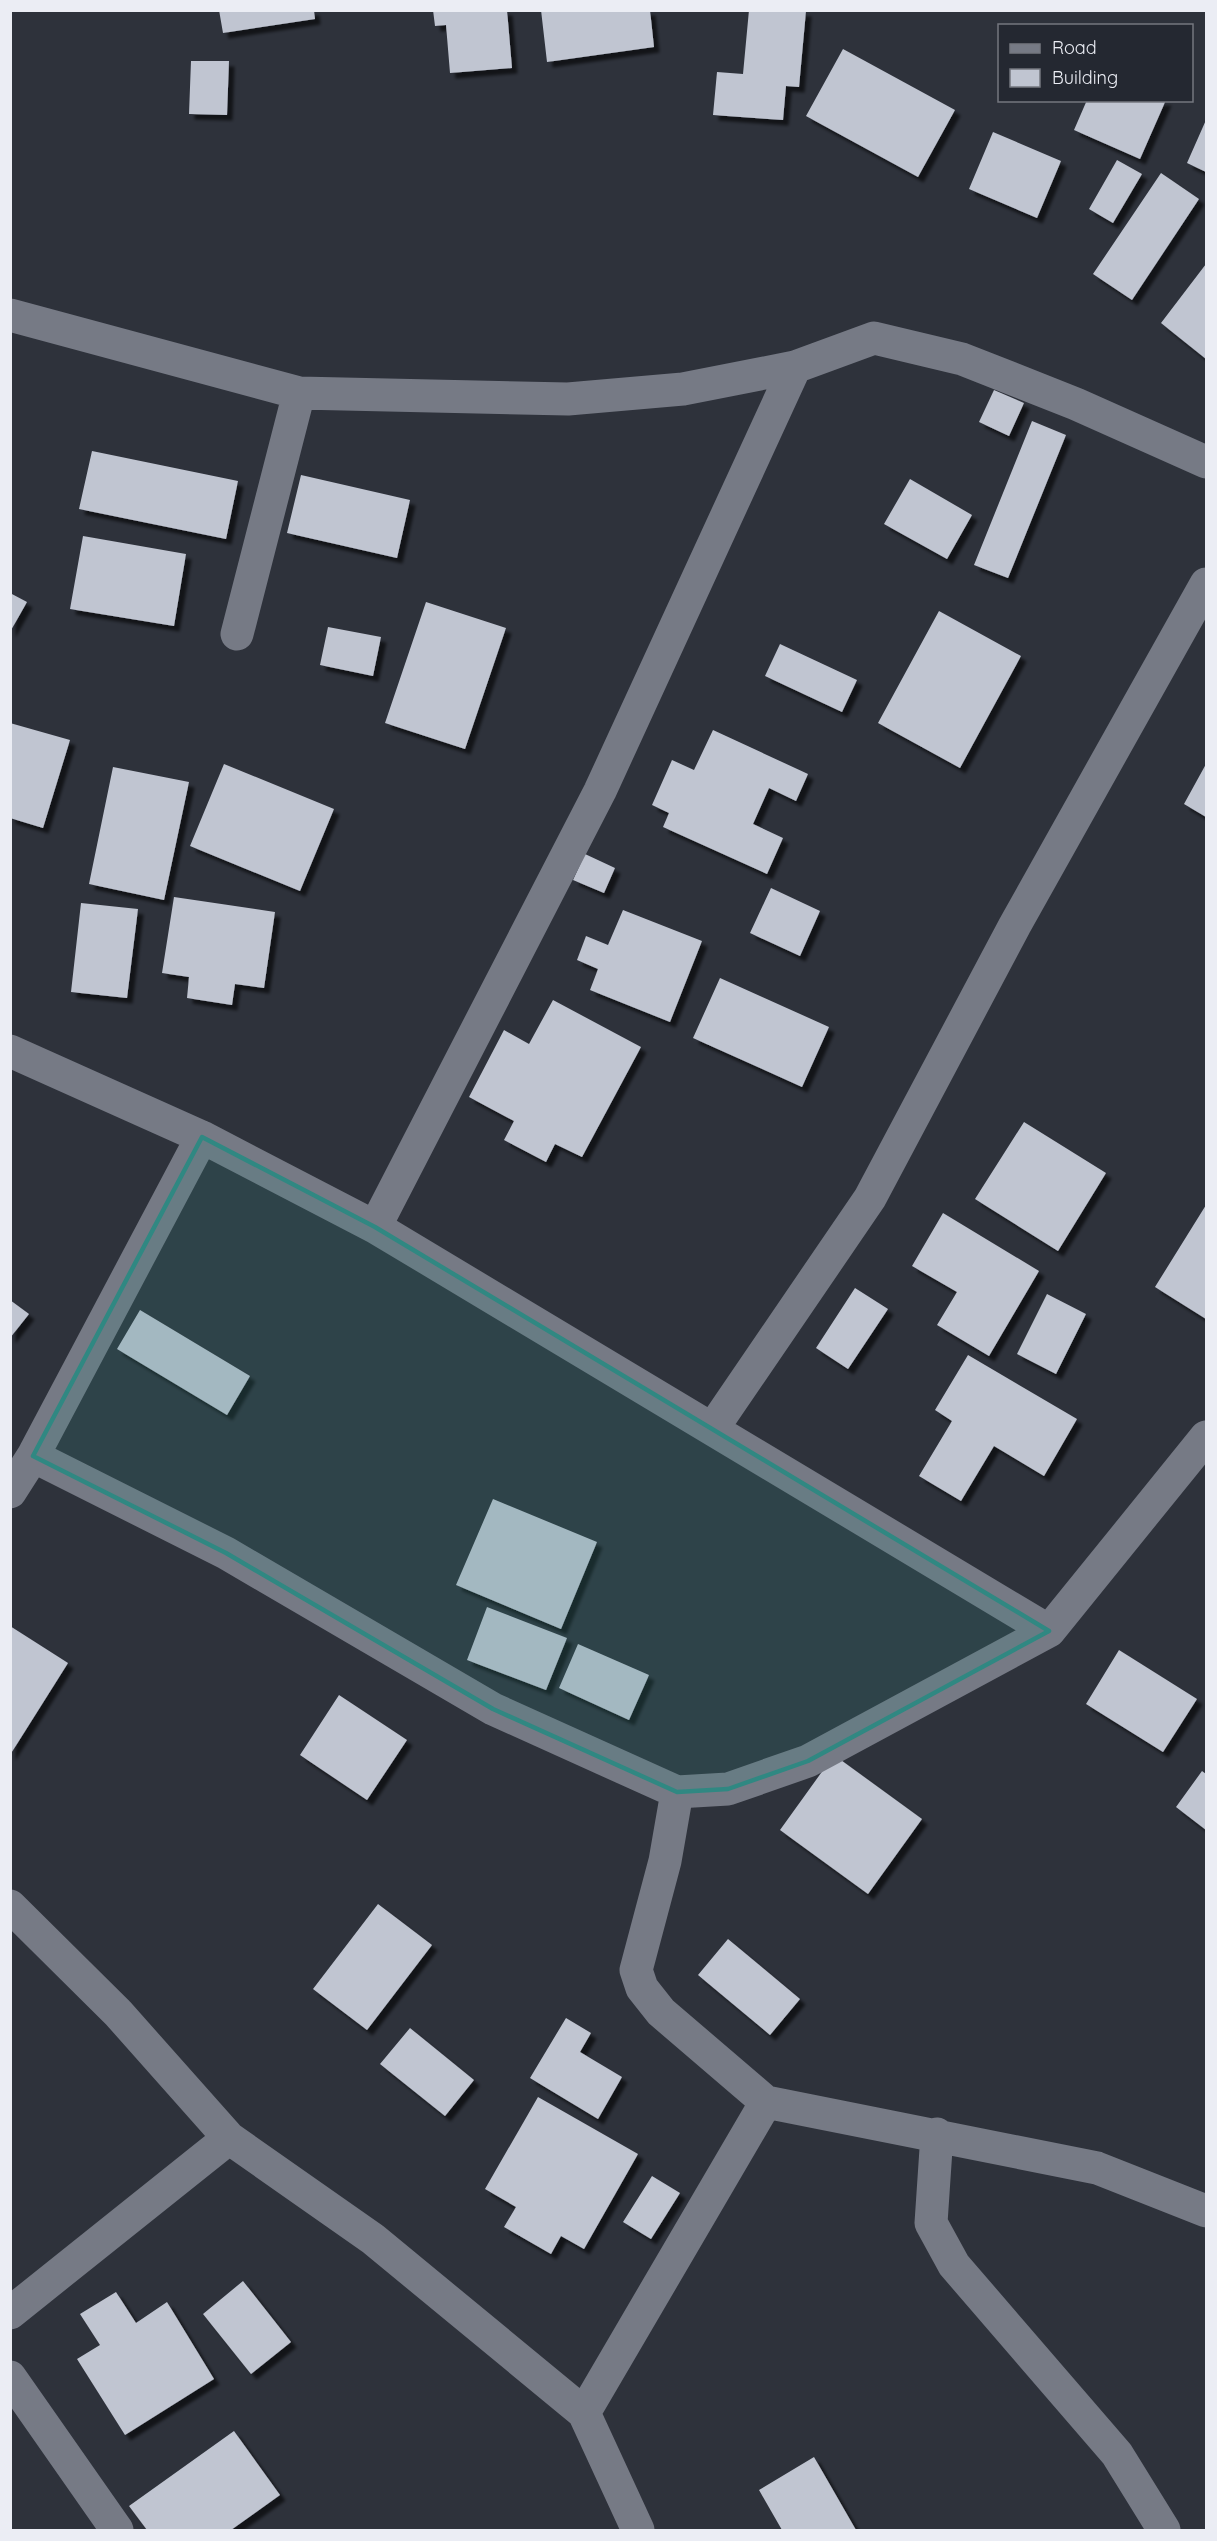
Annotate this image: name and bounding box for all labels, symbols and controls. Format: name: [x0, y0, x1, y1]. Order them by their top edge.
legend: [998, 24, 1193, 102]
text: Road: [1052, 36, 1097, 59]
text: Building: [1052, 66, 1118, 89]

